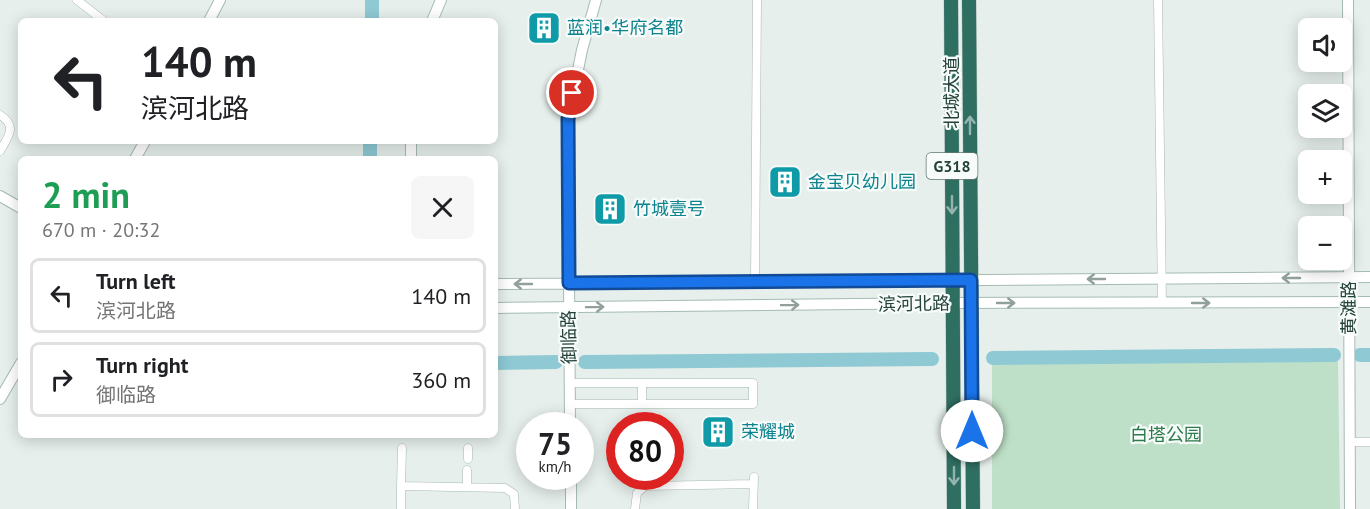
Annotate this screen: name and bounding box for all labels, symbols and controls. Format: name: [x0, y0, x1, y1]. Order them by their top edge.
building icon: 蓝润•华府名都: [526, 10, 562, 46]
place label: 蓝润•华府名都: [567, 16, 683, 39]
map controls: [1298, 18, 1352, 270]
button: sound: [1298, 18, 1352, 72]
text: 140 m: [141, 34, 257, 89]
icon: left: [42, 42, 120, 120]
street label: 北城大道: [940, 57, 963, 129]
pin: [546, 67, 597, 118]
icon: arrive: [555, 76, 588, 109]
button: layers: [1298, 84, 1352, 138]
text: 滨河北路: [141, 91, 249, 125]
one-way arrow: [964, 116, 976, 136]
button: +: [1298, 150, 1352, 204]
road number: G318: [926, 153, 978, 179]
building icon: 金宝贝幼儿园: [767, 164, 803, 200]
place label: 金宝贝幼儿园: [808, 170, 916, 193]
text: 2 min: [42, 171, 130, 218]
button: close: [411, 176, 474, 239]
building icon: 竹城壹号: [592, 191, 628, 227]
one-way arrow: [946, 195, 958, 215]
place label: 竹城壹号: [633, 197, 705, 220]
button: −: [1298, 216, 1352, 270]
text: 670 m · 20:32: [42, 217, 160, 243]
text: Turn left: [96, 267, 176, 295]
one-way arrow: [1281, 272, 1301, 284]
one-way arrow: [1086, 273, 1106, 285]
one-way arrow: [513, 278, 533, 290]
icon: left: [45, 279, 78, 312]
street label: 黄滩路: [1337, 281, 1360, 335]
text: 140 m: [411, 282, 471, 310]
street label: 滨河北路: [878, 291, 950, 316]
one-way arrow: [996, 297, 1016, 309]
one-way arrow: [1191, 297, 1211, 309]
text: 滨河北路: [96, 298, 176, 324]
one-way arrow: [780, 299, 800, 311]
one-way arrow: [585, 301, 605, 313]
street label: 御临路: [557, 310, 580, 364]
text: Turn right: [96, 351, 188, 379]
icon: right: [45, 363, 78, 396]
text: 360 m: [411, 366, 471, 394]
text: 御临路: [96, 382, 156, 408]
position arrow: [940, 399, 1004, 463]
speed limit sign: 80: [606, 412, 684, 490]
building icon: 荣耀城: [700, 414, 736, 450]
place label: 荣耀城: [741, 420, 795, 443]
park label: 白塔公园: [1130, 423, 1202, 446]
text: 75: [538, 424, 572, 463]
text: km/h: [539, 457, 571, 476]
one-way arrow: [948, 466, 960, 486]

